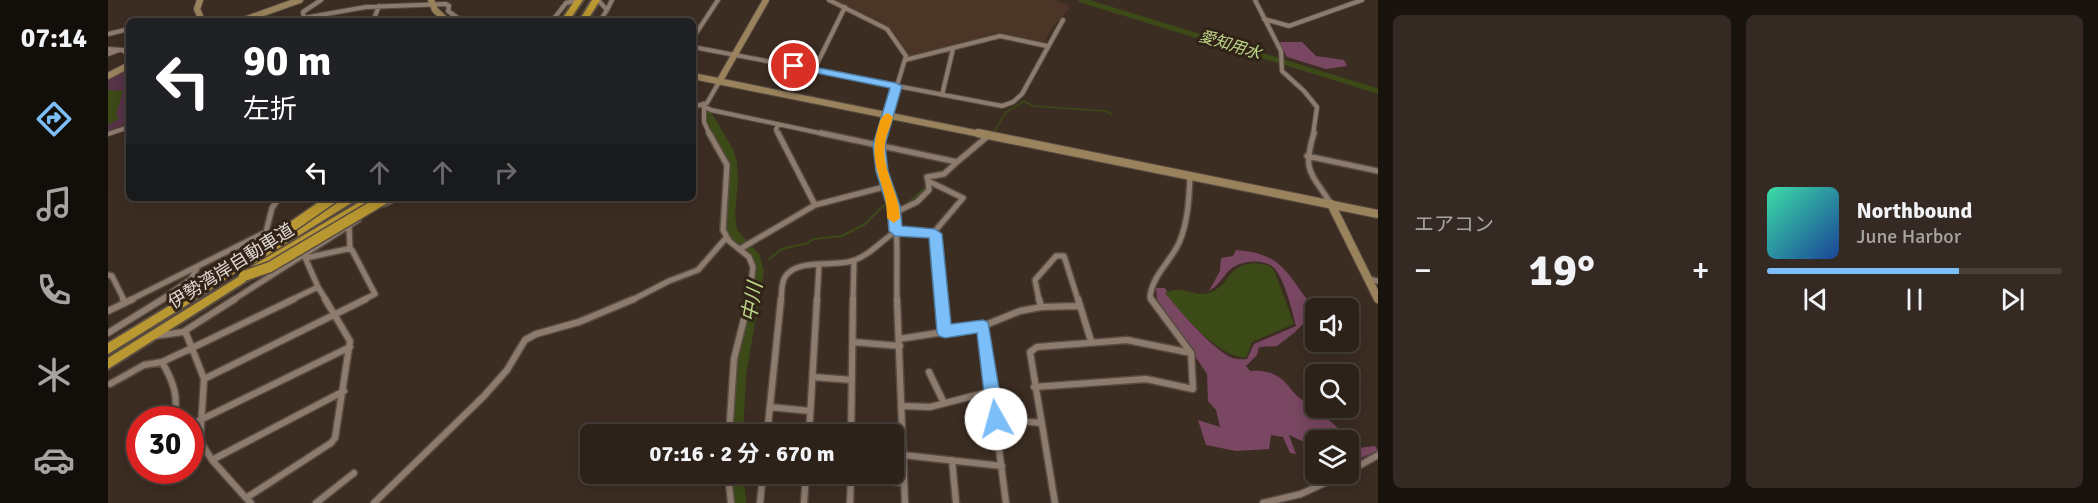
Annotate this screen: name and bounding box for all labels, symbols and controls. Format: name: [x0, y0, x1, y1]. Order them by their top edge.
text: 07:14: [21, 22, 87, 55]
water label: 愛知用水: [1196, 26, 1265, 65]
text: 90 m: [243, 36, 332, 87]
pin: [768, 40, 819, 91]
icon: left: [144, 42, 222, 120]
icon: arrive: [777, 49, 810, 82]
text: 左折: [243, 93, 297, 126]
icon: directions: [33, 98, 75, 140]
icon: left: [300, 156, 333, 189]
icon: ahead: [363, 156, 396, 189]
icon: ahead: [426, 156, 459, 189]
icon: right: [489, 156, 522, 189]
icon: music: [33, 183, 75, 225]
text: Northbound: [1857, 197, 1972, 224]
text: エアコン: [1414, 212, 1494, 237]
street label: 伊勢湾岸自動車道: [164, 219, 298, 313]
text: June Harbor: [1857, 224, 1961, 249]
text: 19°: [1528, 243, 1595, 298]
text: −: [1414, 250, 1432, 291]
text: +: [1692, 250, 1709, 291]
icon: phone: [33, 269, 75, 311]
water label: 中川: [736, 278, 768, 324]
icon: previous: [1799, 283, 1832, 316]
icon: pause: [1898, 283, 1931, 316]
icon: next: [1996, 283, 2029, 316]
map controls: [1305, 298, 1359, 484]
button: sound: [1305, 298, 1359, 352]
icon: climate: [33, 354, 75, 396]
button: search: [1305, 364, 1359, 418]
position arrow: [964, 387, 1028, 451]
speed limit sign: 30: [126, 406, 204, 484]
button: layers: [1305, 430, 1359, 484]
icon: car: [33, 439, 75, 481]
text: 07:16 · 2 分 · 670 m: [650, 440, 834, 467]

